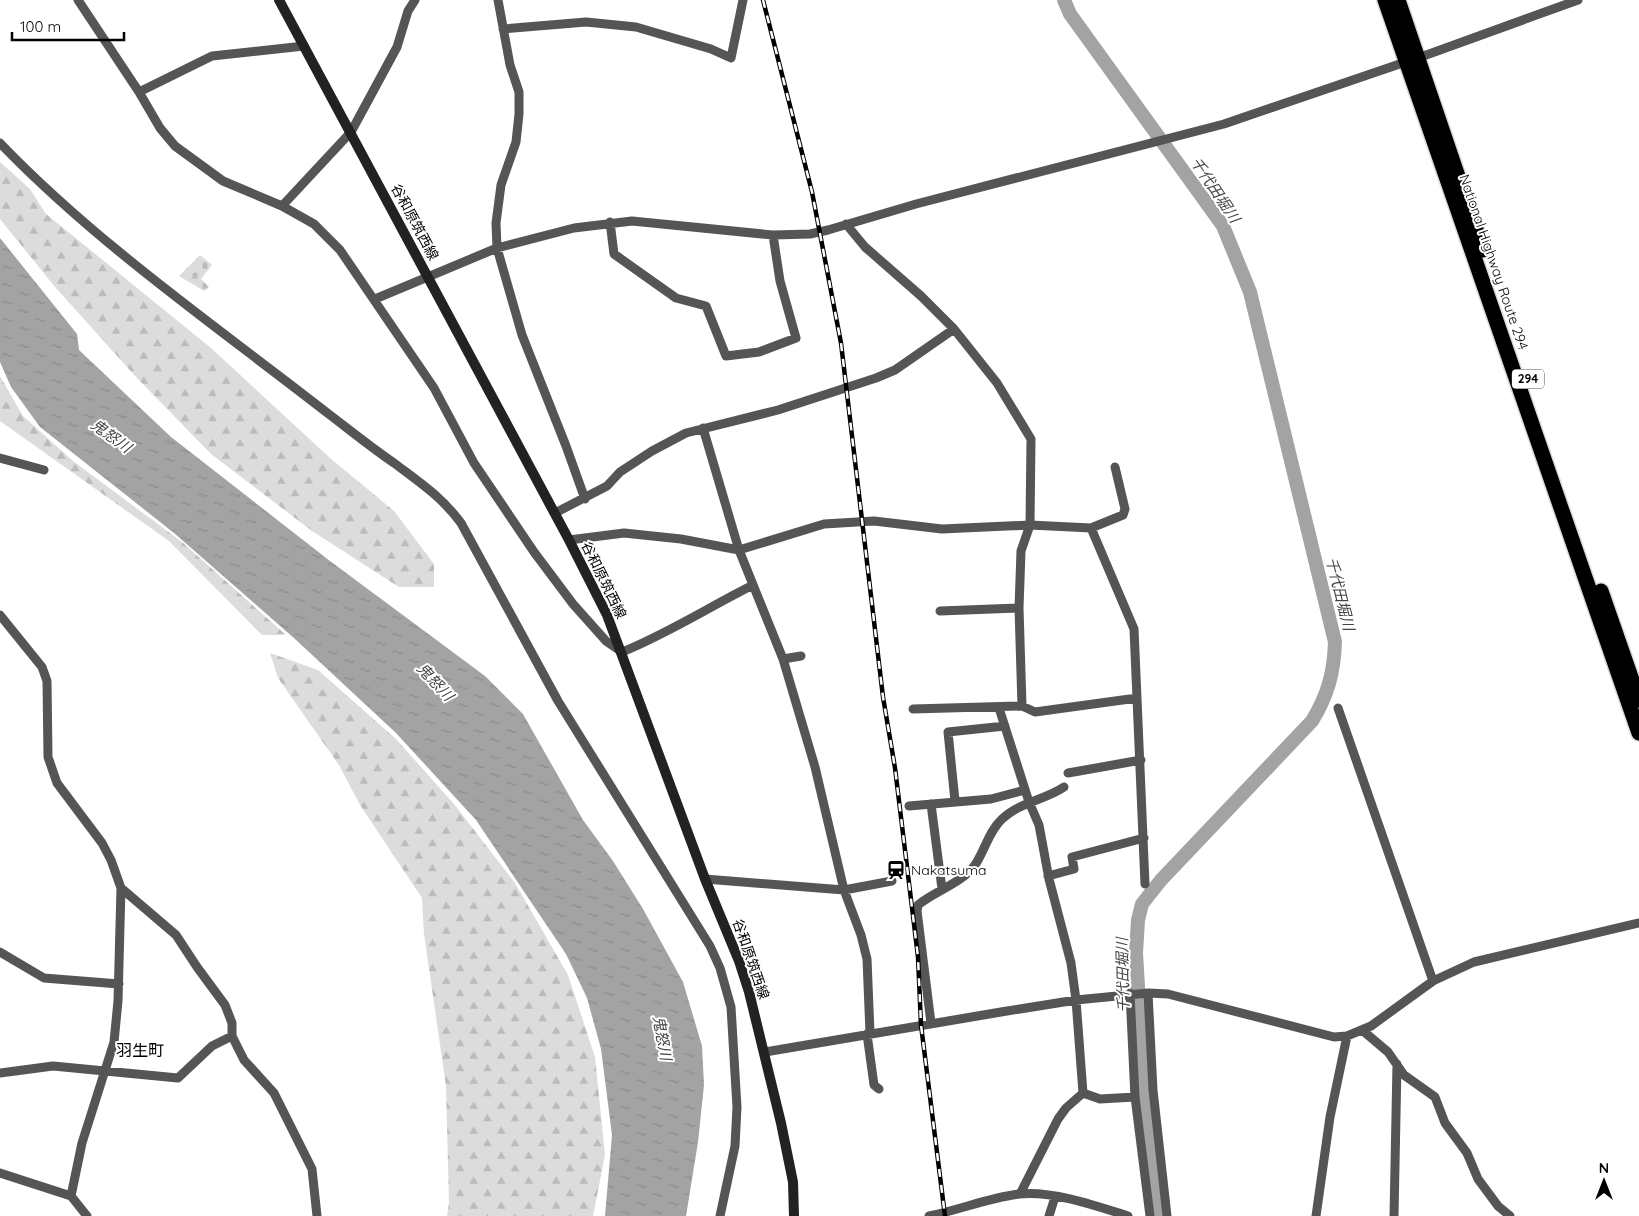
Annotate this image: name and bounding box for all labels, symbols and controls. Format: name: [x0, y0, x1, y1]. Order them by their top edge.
scale bar: [12, 10, 125, 42]
text: 100 m: [20, 17, 61, 36]
water label: 千代田堀川: [1187, 153, 1245, 228]
street label: National Highway Route 294: [1456, 172, 1532, 352]
street label: 谷和原筑西線: [387, 181, 443, 263]
road number: 294: [1512, 369, 1544, 388]
water label: 鬼怒川: [88, 415, 137, 458]
street label: 谷和原筑西線: [577, 538, 631, 622]
water label: 千代田堀川: [1322, 555, 1359, 634]
water label: 鬼怒川: [413, 659, 459, 706]
station icon: Nakatsuma: [885, 859, 907, 881]
place label: Nakatsuma: [911, 861, 986, 879]
street label: 谷和原筑西線: [729, 916, 773, 1002]
water label: 千代田堀川: [1112, 935, 1133, 1013]
water label: 鬼怒川: [649, 1014, 676, 1064]
district label: 羽生町: [116, 1040, 164, 1060]
north arrow: [1579, 1156, 1629, 1206]
text: N: [1599, 1159, 1609, 1177]

